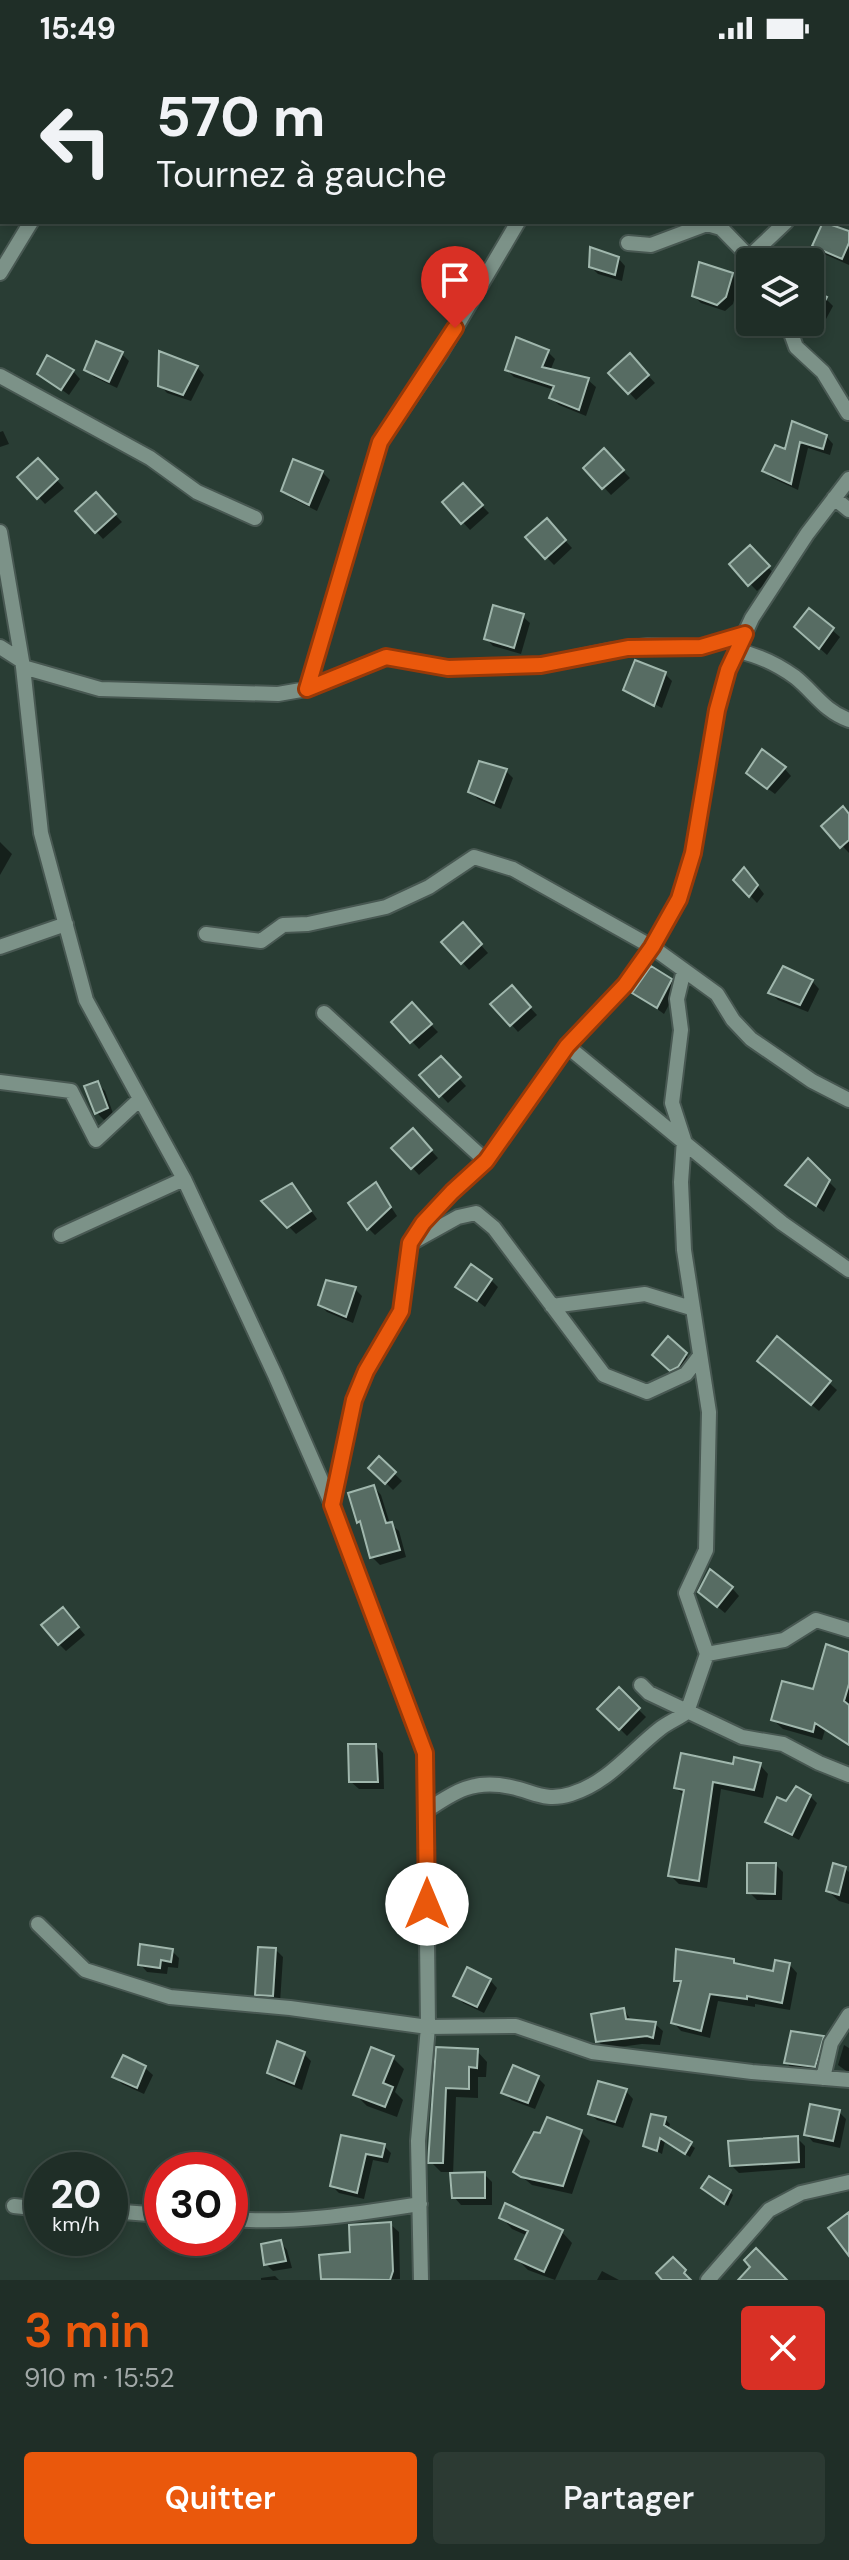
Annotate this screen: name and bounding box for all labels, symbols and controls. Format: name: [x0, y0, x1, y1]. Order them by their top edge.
text: 15:49: [40, 9, 116, 48]
text: 570 m: [156, 80, 325, 153]
icon: left: [24, 88, 128, 192]
text: Tournez à gauche: [156, 151, 447, 198]
pin: [421, 246, 489, 328]
map controls: [736, 248, 824, 336]
button: layers: [736, 248, 824, 336]
icon: arrive: [433, 258, 477, 302]
position arrow: [385, 1862, 469, 1946]
speed limit sign: 30: [144, 2152, 248, 2256]
text: 20: [50, 2168, 102, 2220]
text: km/h: [52, 2211, 100, 2237]
text: 3 min: [24, 2299, 151, 2362]
button: close: [741, 2306, 825, 2390]
text: 910 m · 15:52: [24, 2361, 174, 2395]
button: Quitter: [24, 2452, 417, 2544]
button: Partager: [433, 2452, 825, 2544]

